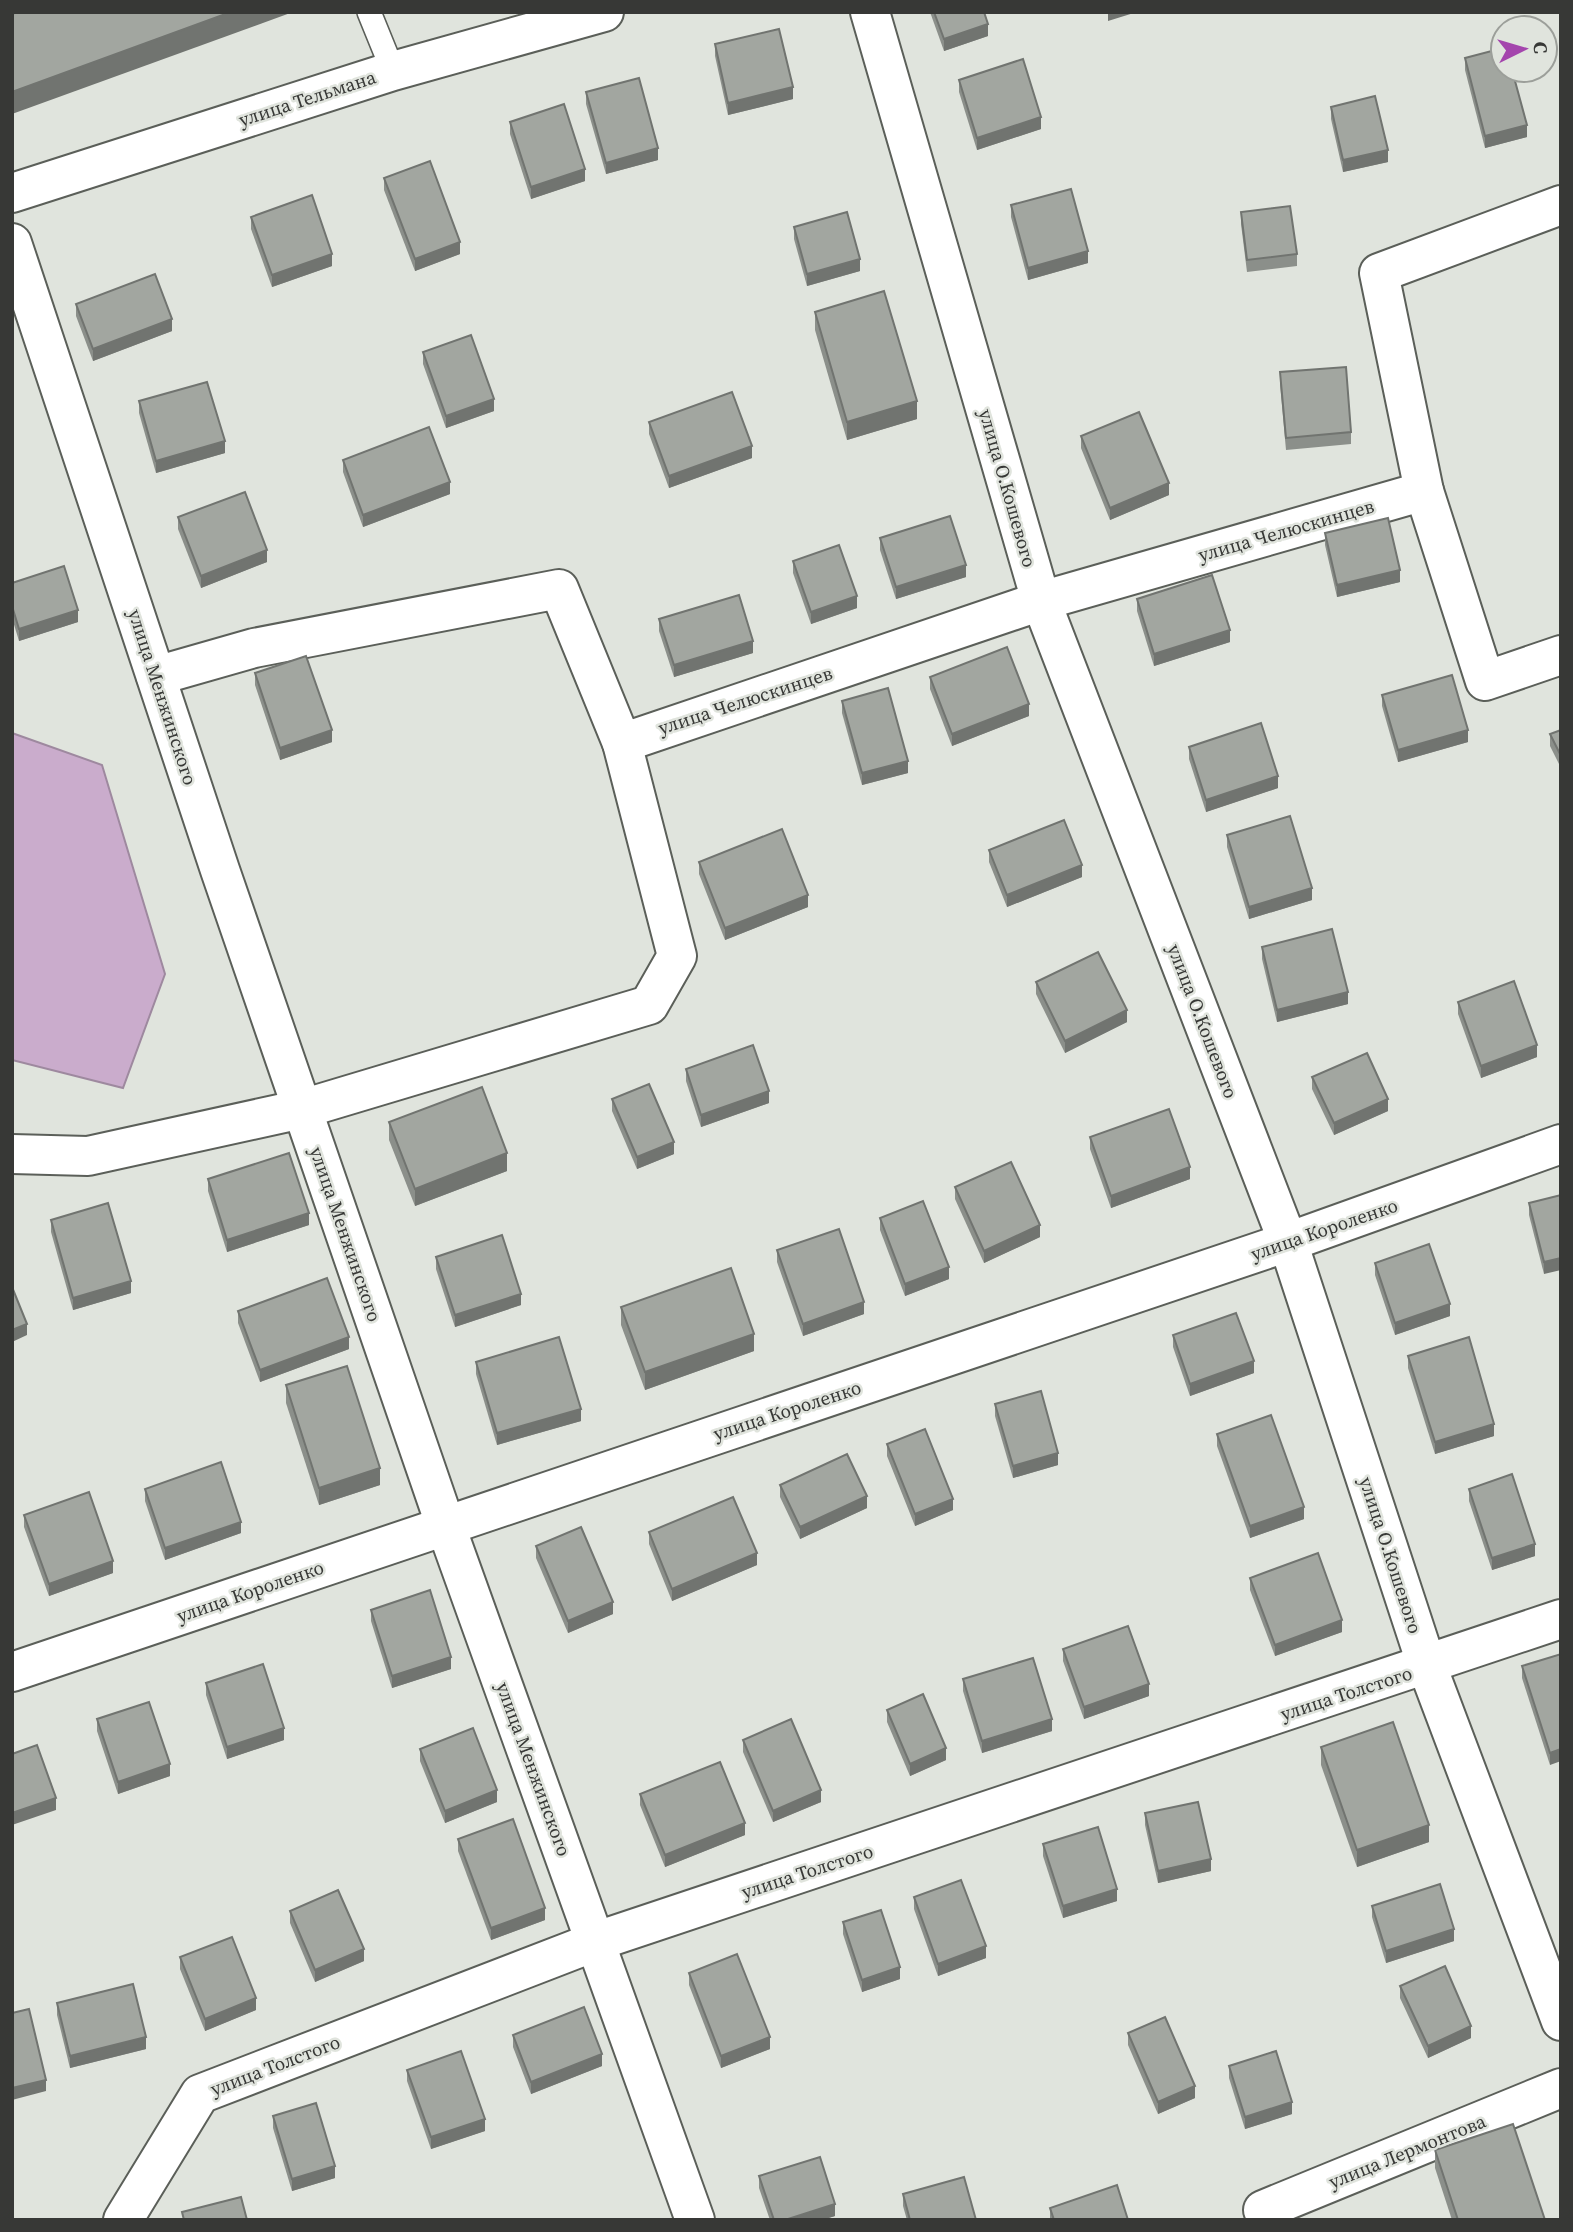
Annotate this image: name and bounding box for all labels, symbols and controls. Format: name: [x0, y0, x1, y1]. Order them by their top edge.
north arrow: [1489, 14, 1559, 84]
text: С: [1527, 40, 1554, 55]
street label: улица Тельмана: [235, 63, 379, 132]
street label: улица О.Кошевого: [973, 406, 1043, 570]
street label: улица Челюскинцев: [1195, 492, 1377, 568]
street label: улица Менжинского: [122, 606, 204, 788]
street label: улица Челюскинцев: [655, 660, 836, 740]
street label: улица О.Кошевого: [1162, 940, 1244, 1102]
street label: улица Менжинского: [304, 1143, 388, 1325]
street label: улица Короленко: [1247, 1192, 1401, 1266]
street label: улица Короленко: [710, 1374, 864, 1446]
street label: улица О.Кошевого: [1353, 1473, 1429, 1637]
street label: улица Короленко: [173, 1554, 327, 1628]
street label: улица Толстого: [1277, 1659, 1415, 1727]
street label: улица Менжинского: [490, 1678, 578, 1860]
street label: улица Толстого: [738, 1837, 876, 1905]
street label: улица Толстого: [206, 2028, 344, 2102]
street label: улица Лермонтова: [1325, 2107, 1490, 2194]

